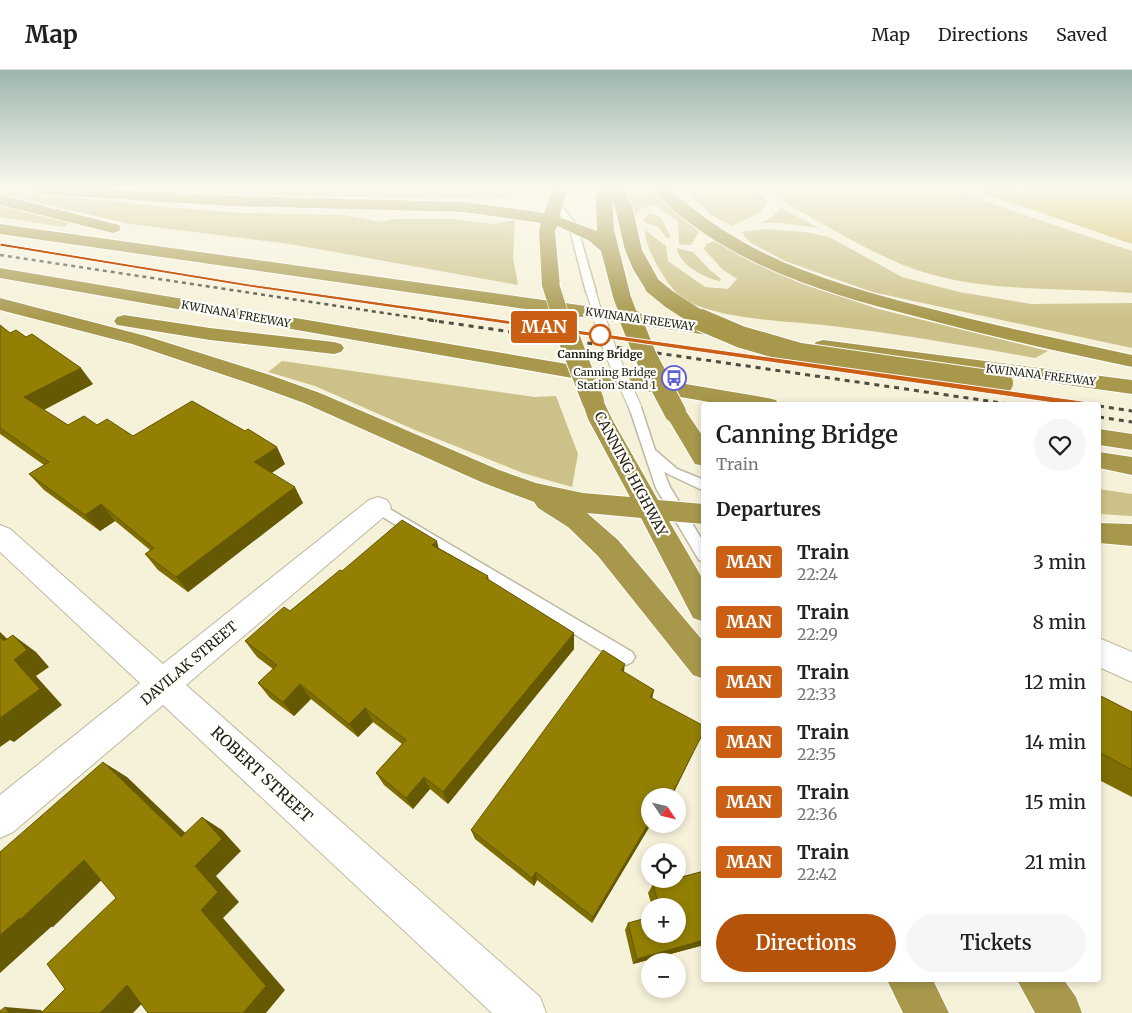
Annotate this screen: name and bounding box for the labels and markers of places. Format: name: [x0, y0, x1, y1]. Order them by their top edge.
marker: Canning Bridge: [589, 324, 611, 346]
place label: Canning Bridge: [558, 347, 642, 361]
place label: Canning Bridge Station Stand 1: [574, 365, 656, 392]
bus stop icon: Canning Bridge Station Stand 1: [661, 365, 687, 391]

